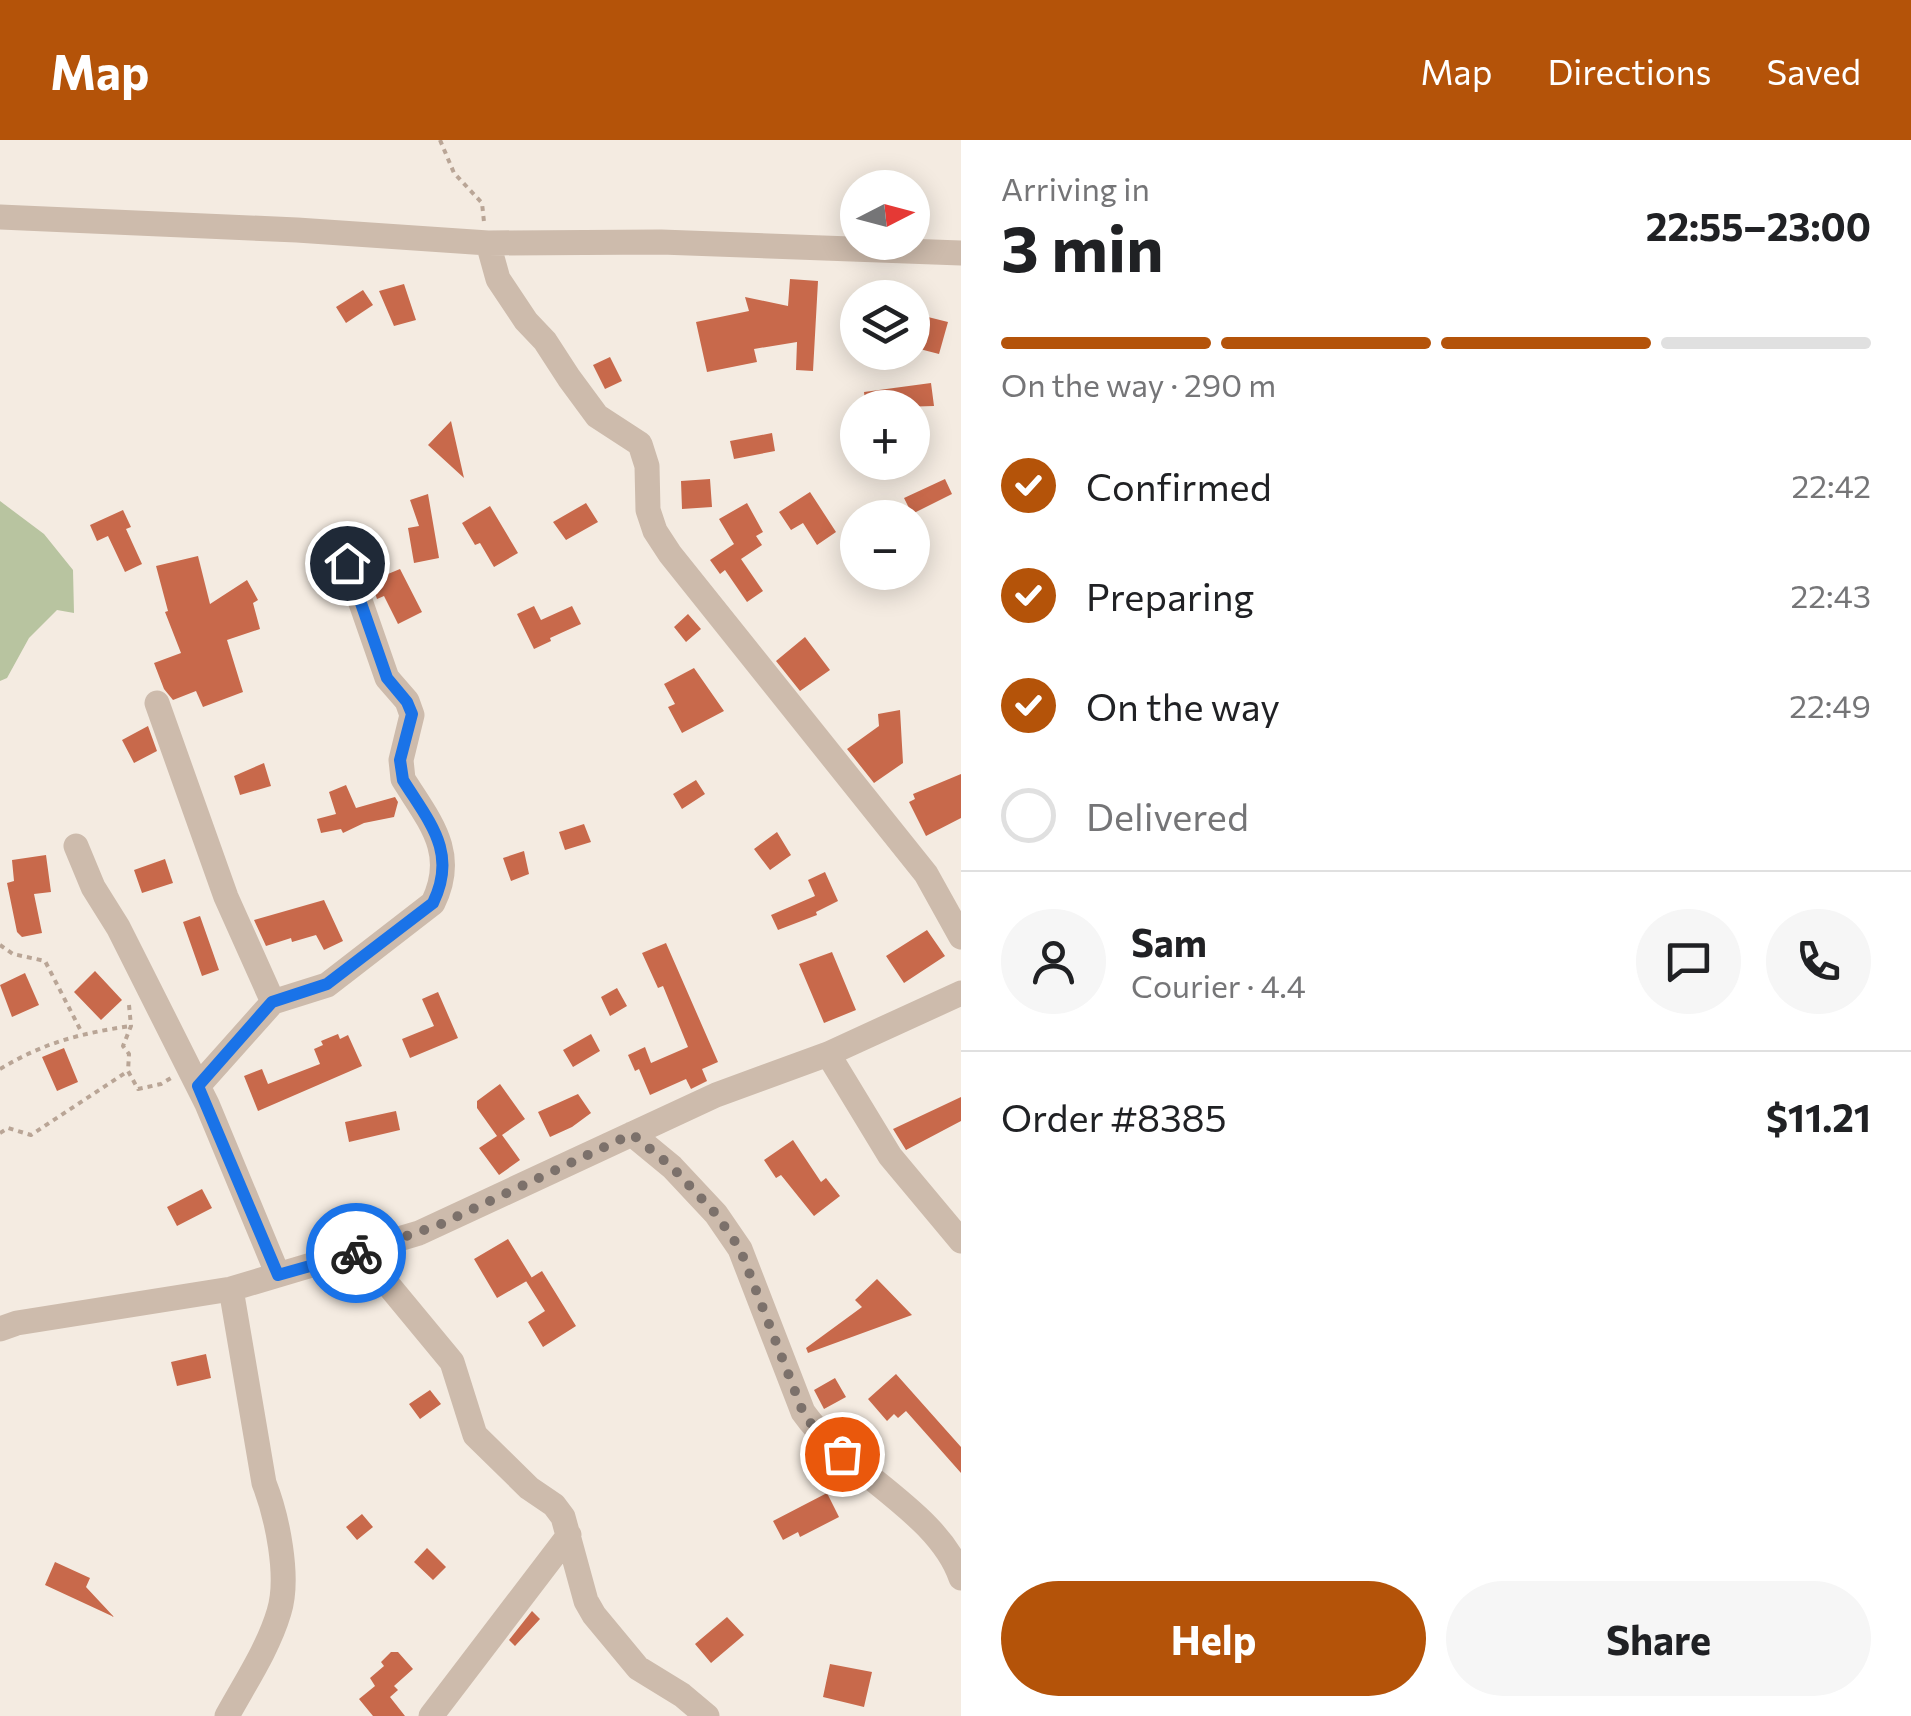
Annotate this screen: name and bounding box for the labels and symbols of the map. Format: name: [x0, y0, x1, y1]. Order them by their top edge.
north arrow: [840, 170, 930, 260]
pin: [305, 521, 390, 606]
courier: [306, 1203, 406, 1303]
pin: [800, 1412, 885, 1497]

